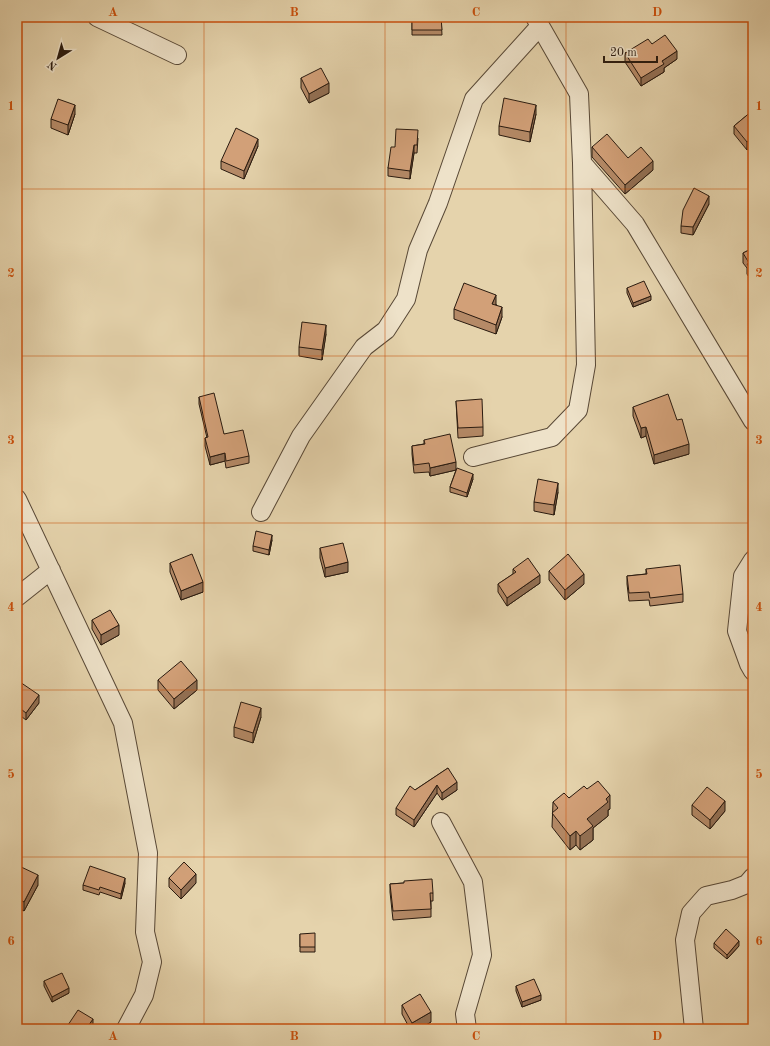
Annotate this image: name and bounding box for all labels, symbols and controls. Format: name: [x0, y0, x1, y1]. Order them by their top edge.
text: A: [108, 6, 118, 19]
text: B: [289, 6, 299, 19]
text: C: [472, 6, 480, 19]
text: D: [652, 6, 662, 19]
north arrow: [38, 38, 78, 78]
scale bar: [604, 38, 657, 64]
text: 20 m: [610, 47, 637, 59]
text: N: [46, 58, 60, 72]
text: 1: [7, 100, 15, 113]
text: 1: [755, 100, 763, 113]
text: 2: [7, 267, 15, 280]
text: 2: [755, 267, 763, 280]
text: 3: [7, 434, 15, 447]
text: 3: [755, 434, 763, 447]
text: 4: [7, 601, 15, 614]
text: 4: [755, 601, 763, 614]
text: 5: [7, 768, 15, 781]
text: 5: [755, 768, 763, 781]
text: 6: [7, 935, 15, 948]
text: 6: [755, 935, 763, 948]
text: A: [108, 1030, 118, 1043]
text: B: [289, 1030, 299, 1043]
text: C: [472, 1030, 480, 1043]
text: D: [652, 1030, 662, 1043]

